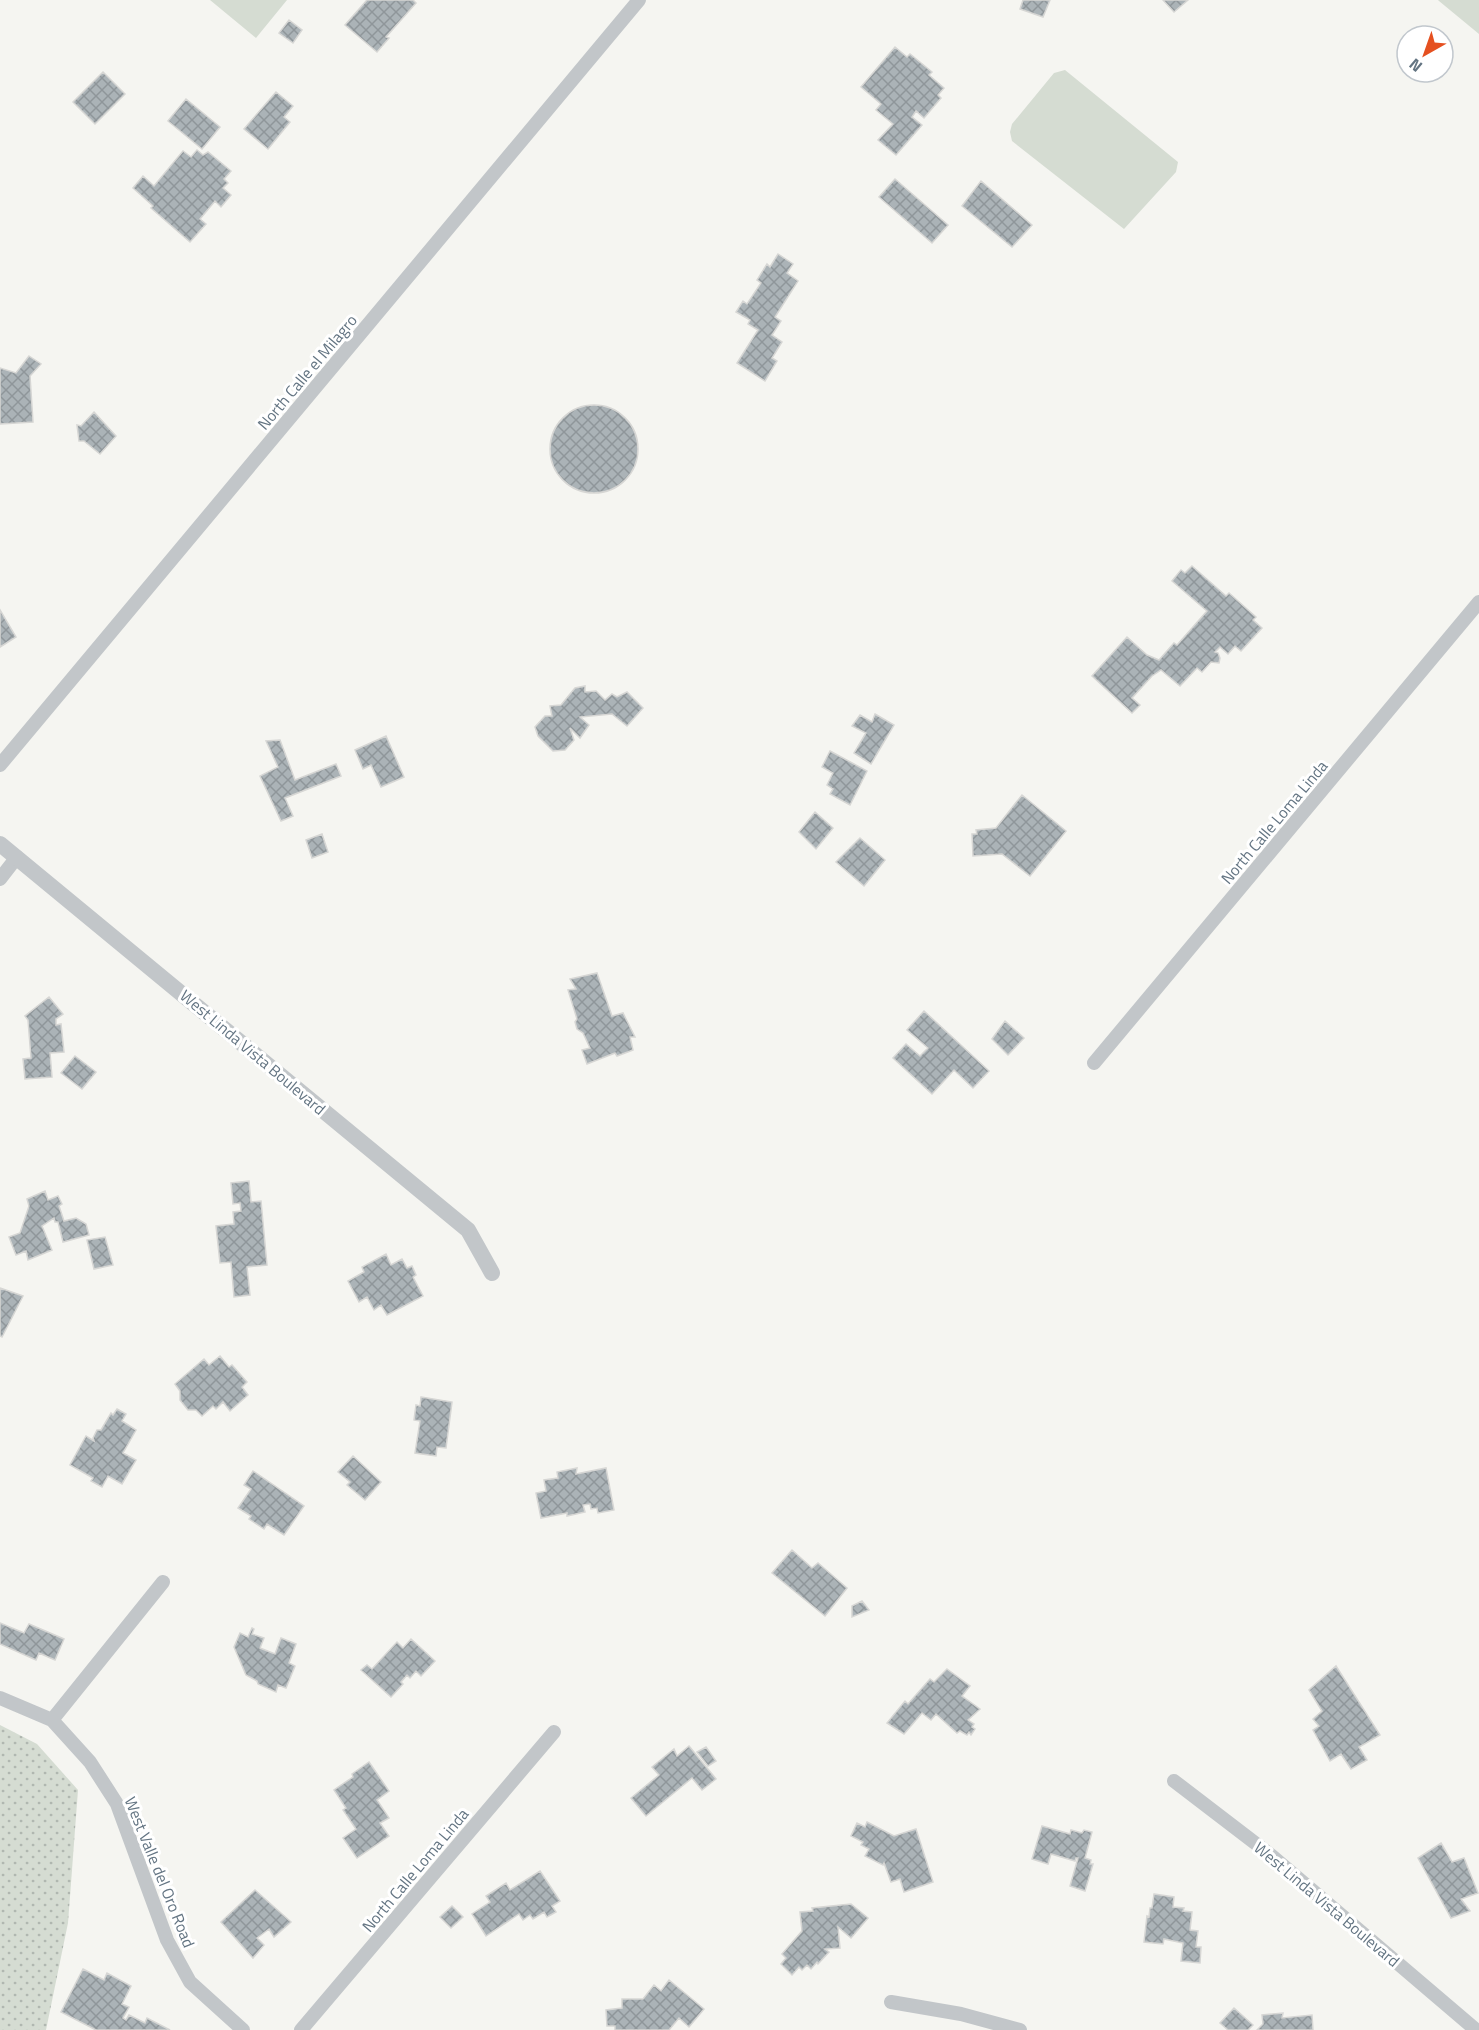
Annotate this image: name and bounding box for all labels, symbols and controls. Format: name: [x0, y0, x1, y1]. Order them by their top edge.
north arrow: [1395, 24, 1455, 84]
text: N: [1403, 53, 1427, 78]
street label: North Calle el Milagro: [251, 309, 363, 435]
street label: North Calle Loma Linda: [1215, 755, 1333, 889]
street label: West Linda Vista Boulevard: [175, 984, 331, 1120]
street label: West Valle del Oro Road: [119, 1793, 201, 1951]
street label: North Calle Loma Linda: [356, 1803, 474, 1937]
street label: West Linda Vista Boulevard: [1249, 1836, 1405, 1972]

